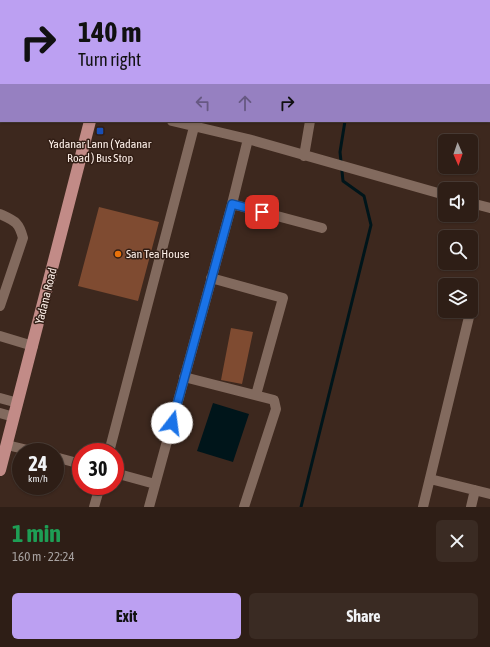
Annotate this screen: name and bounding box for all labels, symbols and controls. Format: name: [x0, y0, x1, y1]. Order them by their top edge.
icon: right: [12, 16, 64, 68]
text: 140 m: [78, 16, 141, 48]
text: Turn right: [78, 49, 141, 70]
icon: left: [192, 92, 214, 114]
icon: ahead: [234, 92, 256, 114]
icon: right: [276, 92, 298, 114]
marker: Yadanar Lann ( Yadanar Road ) Bus Stop: [95, 126, 105, 136]
north arrow: [438, 134, 478, 174]
map controls: [438, 134, 478, 318]
place label: Yadanar Lann ( Yadanar Road ) Bus Stop: [49, 137, 152, 165]
button: sound: [438, 182, 478, 222]
pin: [245, 195, 279, 229]
icon: arrive: [251, 201, 273, 223]
button: search: [438, 230, 478, 270]
place label: San Tea House: [126, 247, 189, 261]
marker: San Tea House: [113, 249, 123, 259]
street label: Yadana Road: [32, 266, 60, 326]
button: layers: [438, 278, 478, 318]
position arrow: [151, 402, 193, 444]
speed limit sign: 30: [72, 443, 124, 495]
text: 24: [29, 452, 47, 475]
text: km/h: [28, 473, 48, 484]
text: 1 min: [12, 520, 61, 547]
button: close: [436, 520, 478, 562]
text: 160 m · 22:24: [12, 549, 75, 564]
button: Exit: [12, 593, 241, 639]
button: Share: [249, 593, 478, 639]

